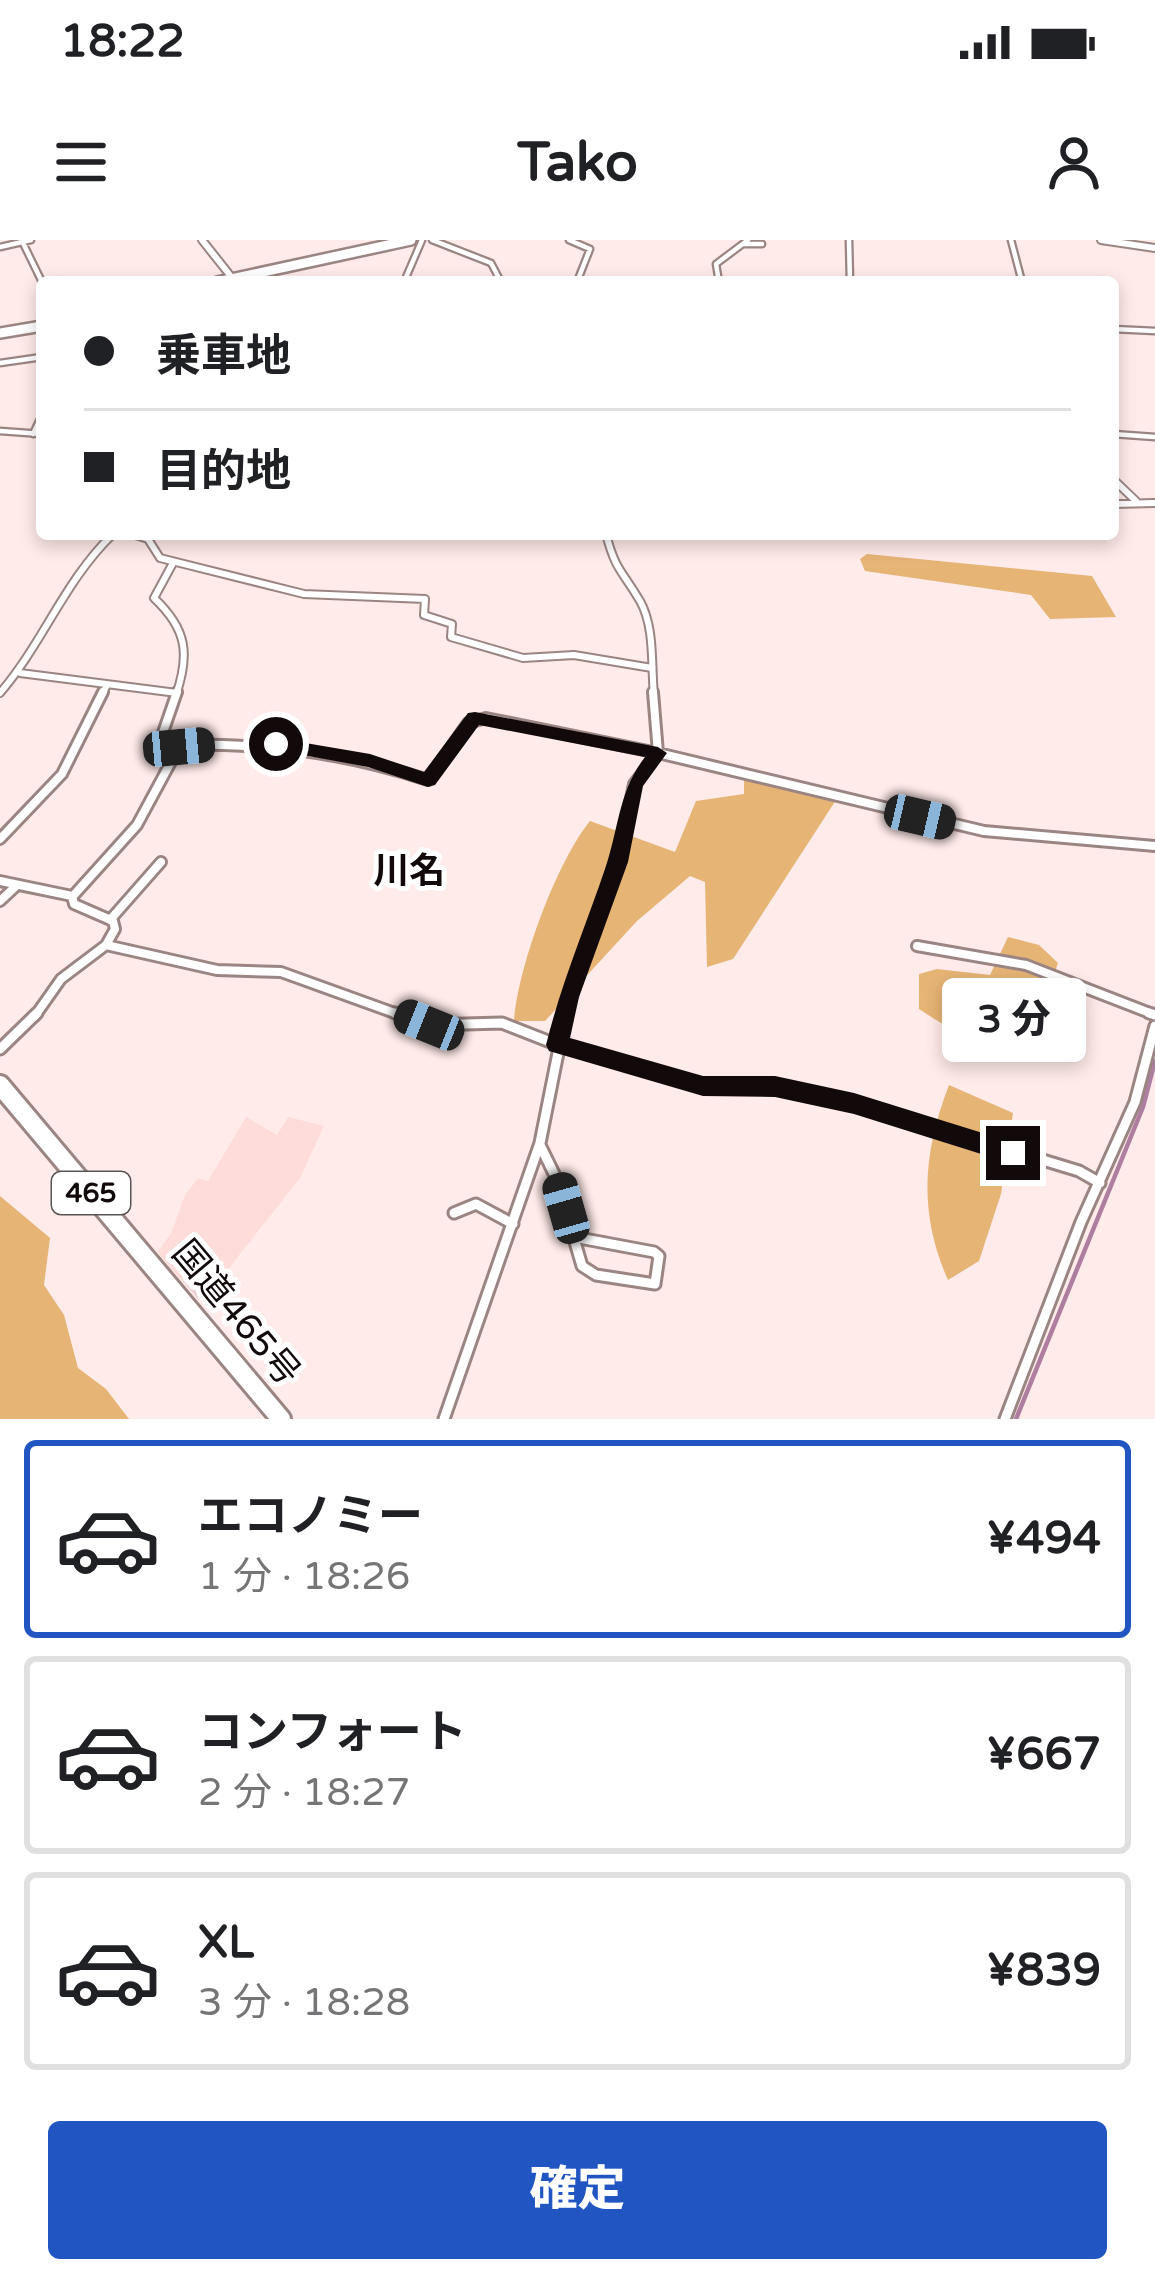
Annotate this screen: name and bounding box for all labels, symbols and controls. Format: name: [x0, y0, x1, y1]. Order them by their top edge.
text: 18:22: [60, 15, 185, 69]
icon: menu: [48, 129, 114, 195]
icon: person: [1041, 129, 1107, 195]
text: Tako: [517, 130, 638, 195]
text: 乗車地: [156, 330, 291, 384]
text: 目的地: [156, 445, 291, 499]
route start: [249, 717, 303, 771]
car: [142, 726, 216, 768]
car: [881, 791, 959, 843]
district label: 川名: [373, 850, 445, 893]
callout: 3 分: [941, 979, 1085, 1063]
car: [389, 995, 469, 1055]
text: 3 分: [977, 996, 1051, 1043]
route end: [986, 1126, 1040, 1180]
car: [539, 1168, 593, 1248]
road number: 465: [52, 1172, 130, 1214]
street label: 国道465号: [163, 1232, 309, 1394]
icon: car: [54, 1485, 162, 1593]
text: エコノミー: [198, 1490, 423, 1544]
text: ¥494: [987, 1512, 1101, 1566]
text: 1 分 · 18:26: [198, 1553, 410, 1600]
icon: car: [54, 1701, 162, 1809]
text: コンフォート: [198, 1706, 467, 1760]
text: ¥667: [987, 1728, 1101, 1782]
text: 2 分 · 18:27: [198, 1769, 410, 1816]
text: XL: [198, 1916, 254, 1970]
icon: car: [54, 1917, 162, 2025]
text: ¥839: [987, 1944, 1101, 1998]
text: 3 分 · 18:28: [198, 1979, 410, 2026]
button: 確定: [48, 2121, 1107, 2259]

